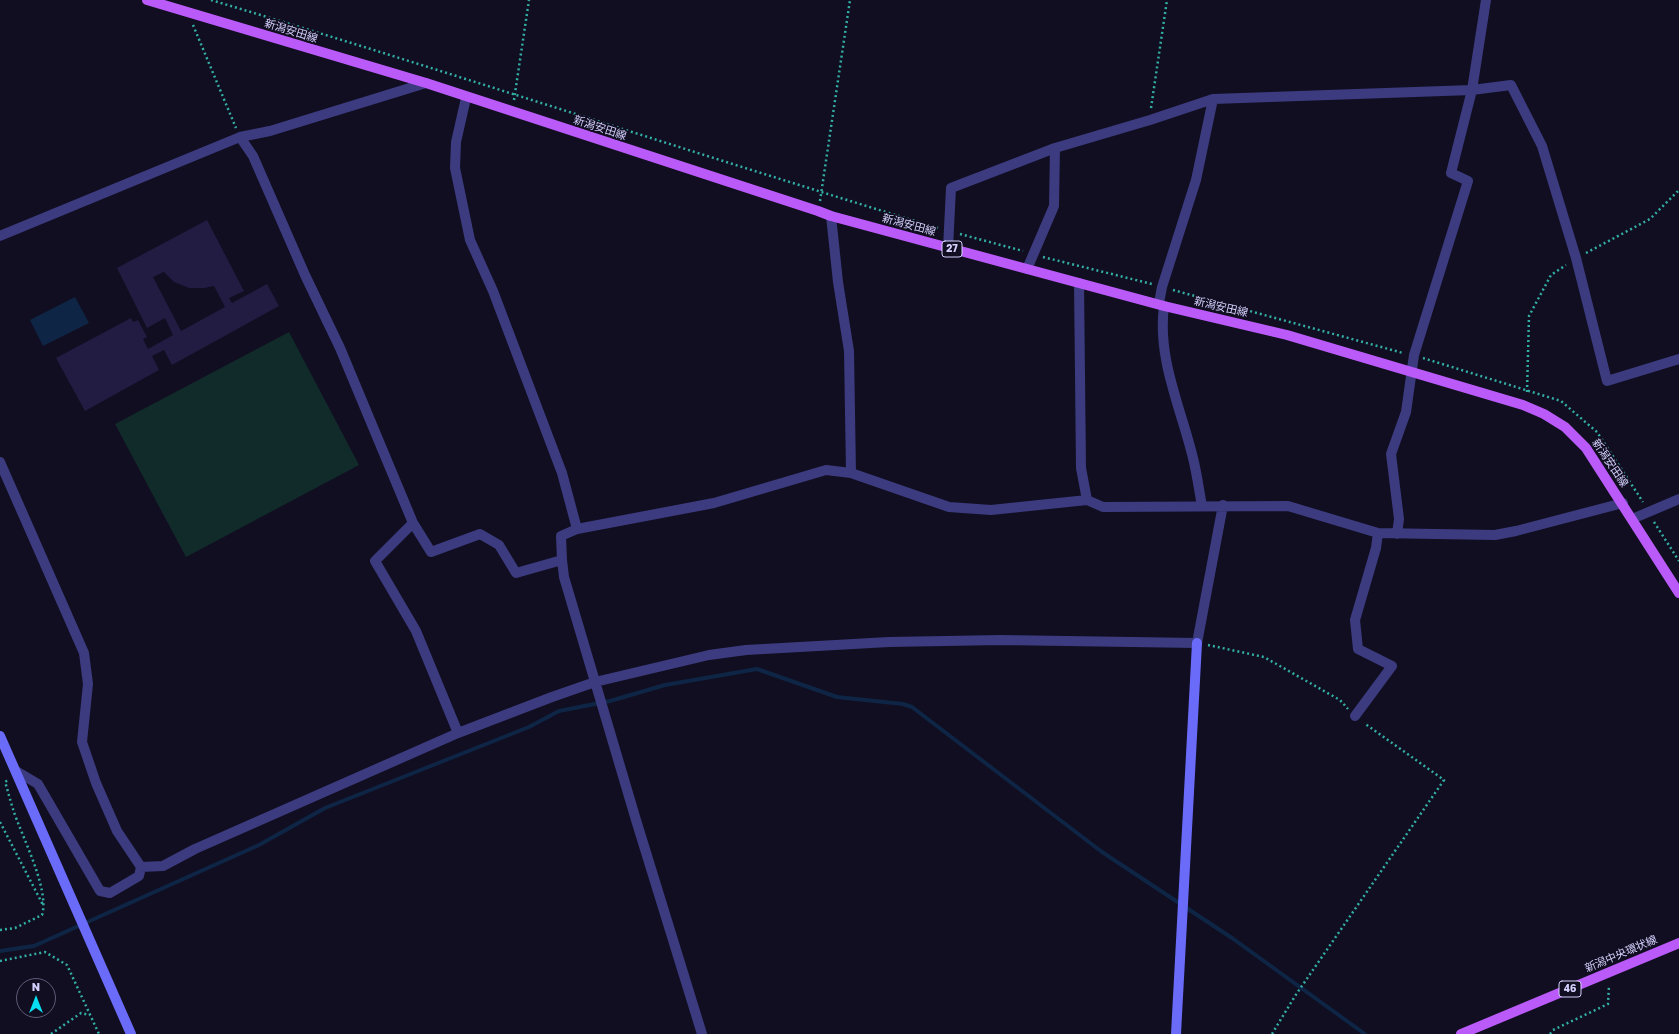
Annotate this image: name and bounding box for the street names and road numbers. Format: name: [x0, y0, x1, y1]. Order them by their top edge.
street label: 新潟安田線: [263, 17, 319, 45]
street label: 新潟安田線: [572, 113, 628, 143]
street label: 新潟安田線: [881, 212, 937, 238]
road number: 27: [942, 241, 962, 257]
street label: 新潟安田線: [1193, 294, 1249, 320]
street label: 新潟安田線: [1589, 437, 1631, 489]
street label: 新潟中央環状線: [1583, 933, 1659, 975]
road number: 46: [1559, 981, 1581, 997]

